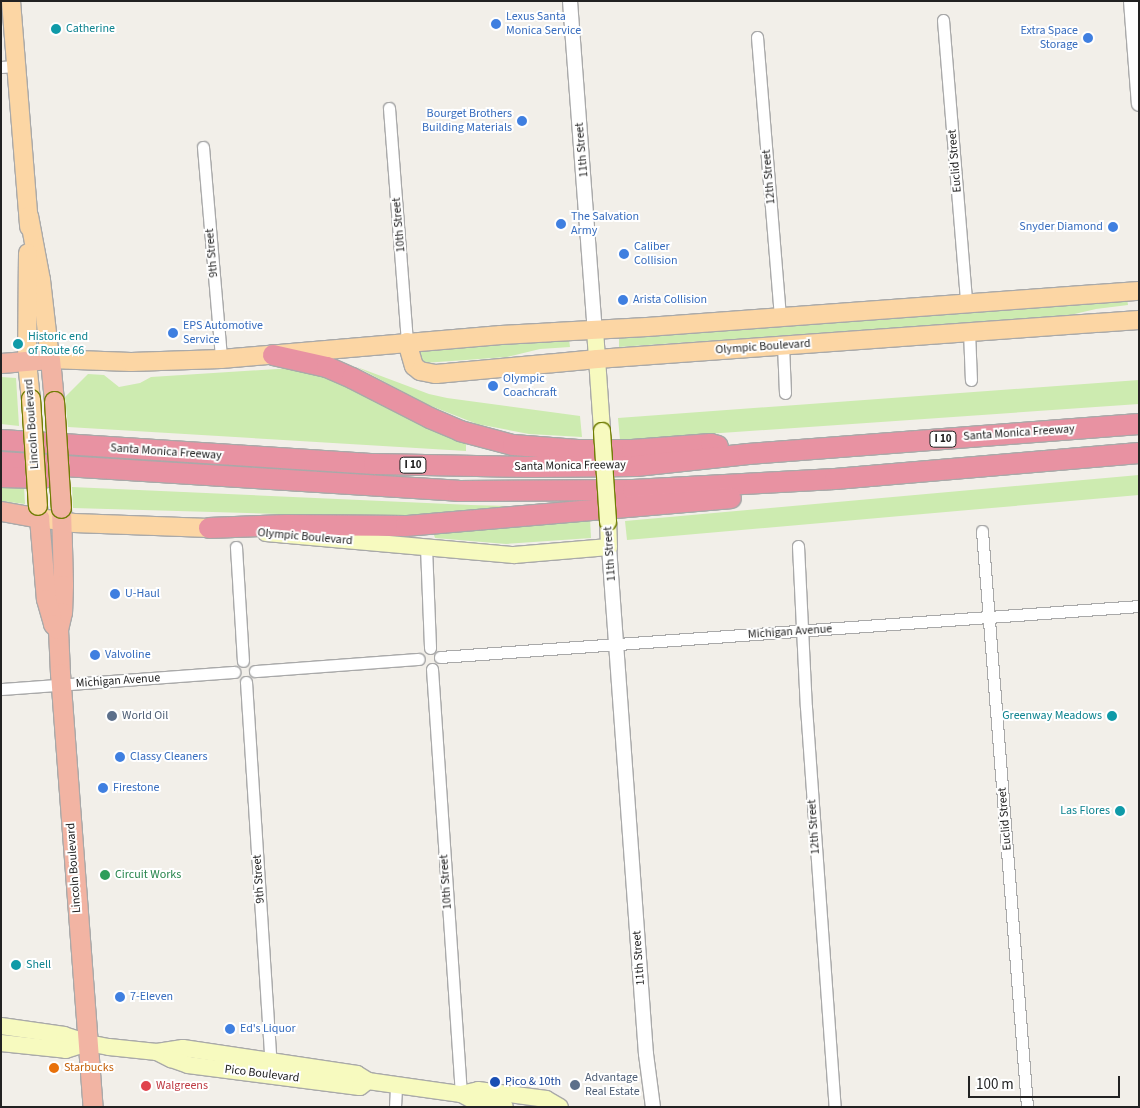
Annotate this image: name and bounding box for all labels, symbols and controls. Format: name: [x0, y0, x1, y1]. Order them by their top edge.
place label: Lexus Santa Monica Service: [506, 10, 581, 38]
marker: Lexus Santa Monica Service: [490, 18, 502, 30]
place label: Catherine: [66, 22, 115, 36]
marker: Catherine: [50, 23, 62, 35]
place label: Extra Space Storage: [1020, 24, 1078, 52]
marker: Extra Space Storage: [1082, 32, 1094, 44]
place label: Bourget Brothers Building Materials: [422, 107, 512, 135]
marker: Bourget Brothers Building Materials: [516, 115, 528, 127]
street label: 11th Street: [572, 122, 592, 178]
street label: Euclid Street: [945, 129, 965, 193]
street label: 12th Street: [759, 149, 779, 205]
street label: 10th Street: [389, 197, 409, 253]
place label: The Salvation Army: [571, 210, 639, 238]
marker: The Salvation Army: [555, 218, 567, 230]
place label: Snyder Diamond: [1019, 220, 1103, 234]
marker: Snyder Diamond: [1107, 221, 1119, 233]
street label: 9th Street: [203, 228, 221, 278]
place label: Caliber Collision: [634, 240, 677, 268]
marker: Caliber Collision: [618, 248, 630, 260]
place label: Arista Collision: [633, 293, 707, 307]
marker: Arista Collision: [617, 294, 629, 306]
place label: EPS Automotive Service: [183, 319, 263, 347]
marker: EPS Automotive Service: [167, 327, 179, 339]
place label: Historic end of Route 66: [28, 330, 88, 358]
street label: Olympic Boulevard: [715, 336, 811, 358]
marker: Historic end of Route 66: [12, 338, 24, 350]
place label: Olympic Coachcraft: [503, 372, 557, 400]
street label: Lincoln Boulevard: [22, 378, 42, 470]
marker: Olympic Coachcraft: [487, 380, 499, 392]
street label: Santa Monica Freeway: [963, 422, 1075, 444]
road number: I 10: [929, 430, 957, 448]
street label: Santa Monica Freeway: [110, 441, 222, 463]
road number: I 10: [399, 456, 427, 474]
street label: Santa Monica Freeway: [514, 458, 626, 474]
street label: Olympic Boulevard: [257, 526, 353, 548]
street label: 11th Street: [601, 526, 619, 582]
place label: U-Haul: [125, 587, 160, 601]
marker: U-Haul: [109, 588, 121, 600]
street label: Michigan Avenue: [747, 622, 833, 642]
place label: Valvoline: [105, 648, 151, 662]
marker: Valvoline: [89, 649, 101, 661]
street label: Michigan Avenue: [75, 671, 161, 691]
place label: World Oil: [122, 709, 168, 723]
place label: Greenway Meadows: [1002, 709, 1102, 723]
marker: World Oil: [106, 710, 118, 722]
marker: Greenway Meadows: [1106, 710, 1118, 722]
place label: Classy Cleaners: [130, 750, 207, 764]
marker: Classy Cleaners: [114, 751, 126, 763]
place label: Firestone: [113, 781, 160, 795]
marker: Firestone: [97, 782, 109, 794]
street label: Euclid Street: [995, 787, 1015, 851]
street label: 12th Street: [805, 799, 823, 855]
place label: Las Flores: [1060, 804, 1110, 818]
marker: Las Flores: [1114, 805, 1126, 817]
street label: Lincoln Boulevard: [64, 822, 84, 914]
street label: 9th Street: [250, 854, 268, 904]
street label: 10th Street: [437, 854, 455, 910]
place label: Circuit Works: [115, 868, 181, 882]
marker: Circuit Works: [99, 869, 111, 881]
street label: 11th Street: [630, 930, 648, 986]
place label: Shell: [26, 958, 51, 972]
marker: Shell: [10, 959, 22, 971]
place label: 7-Eleven: [130, 990, 173, 1004]
marker: 7-Eleven: [114, 991, 126, 1003]
place label: Ed's Liquor: [240, 1022, 296, 1036]
marker: Ed's Liquor: [224, 1023, 236, 1035]
place label: Starbucks: [64, 1061, 114, 1075]
marker: Starbucks: [48, 1062, 60, 1074]
street label: Pico Boulevard: [224, 1062, 300, 1086]
scale bar: [970, 1066, 1122, 1098]
place label: Advantage Real Estate: [585, 1071, 640, 1099]
text: 100 m: [976, 1074, 1014, 1095]
place label: Pico & 10th: [505, 1075, 561, 1089]
marker: Pico & 10th: [489, 1076, 501, 1088]
place label: Walgreens: [156, 1079, 208, 1093]
marker: Advantage Real Estate: [569, 1079, 581, 1091]
marker: Walgreens: [140, 1080, 152, 1092]

